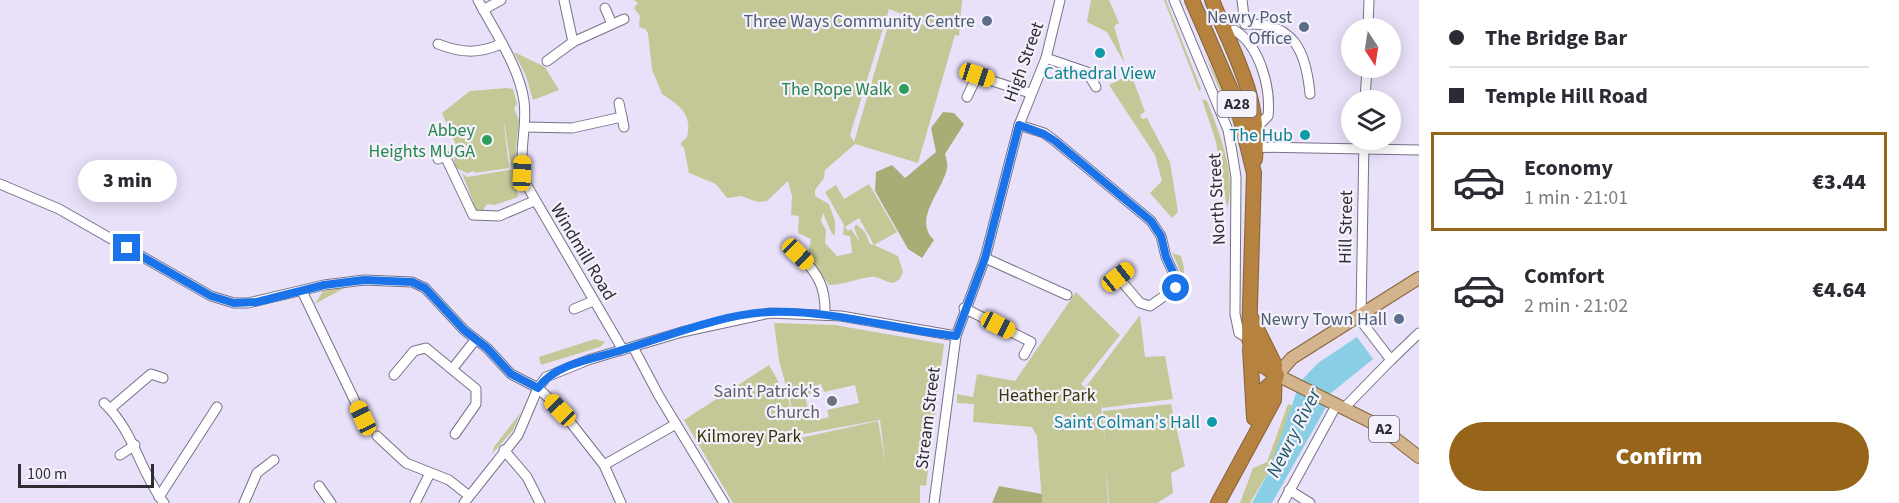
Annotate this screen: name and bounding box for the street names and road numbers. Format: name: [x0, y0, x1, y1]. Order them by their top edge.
street label: High Street: [998, 18, 1050, 106]
road number: A28: [1218, 91, 1256, 117]
street label: North Street: [1202, 152, 1232, 246]
street label: Hill Street: [1333, 190, 1359, 264]
street label: Windmill Road: [544, 199, 622, 305]
street label: Stream Street: [909, 366, 947, 470]
road number: A2: [1369, 416, 1399, 442]

